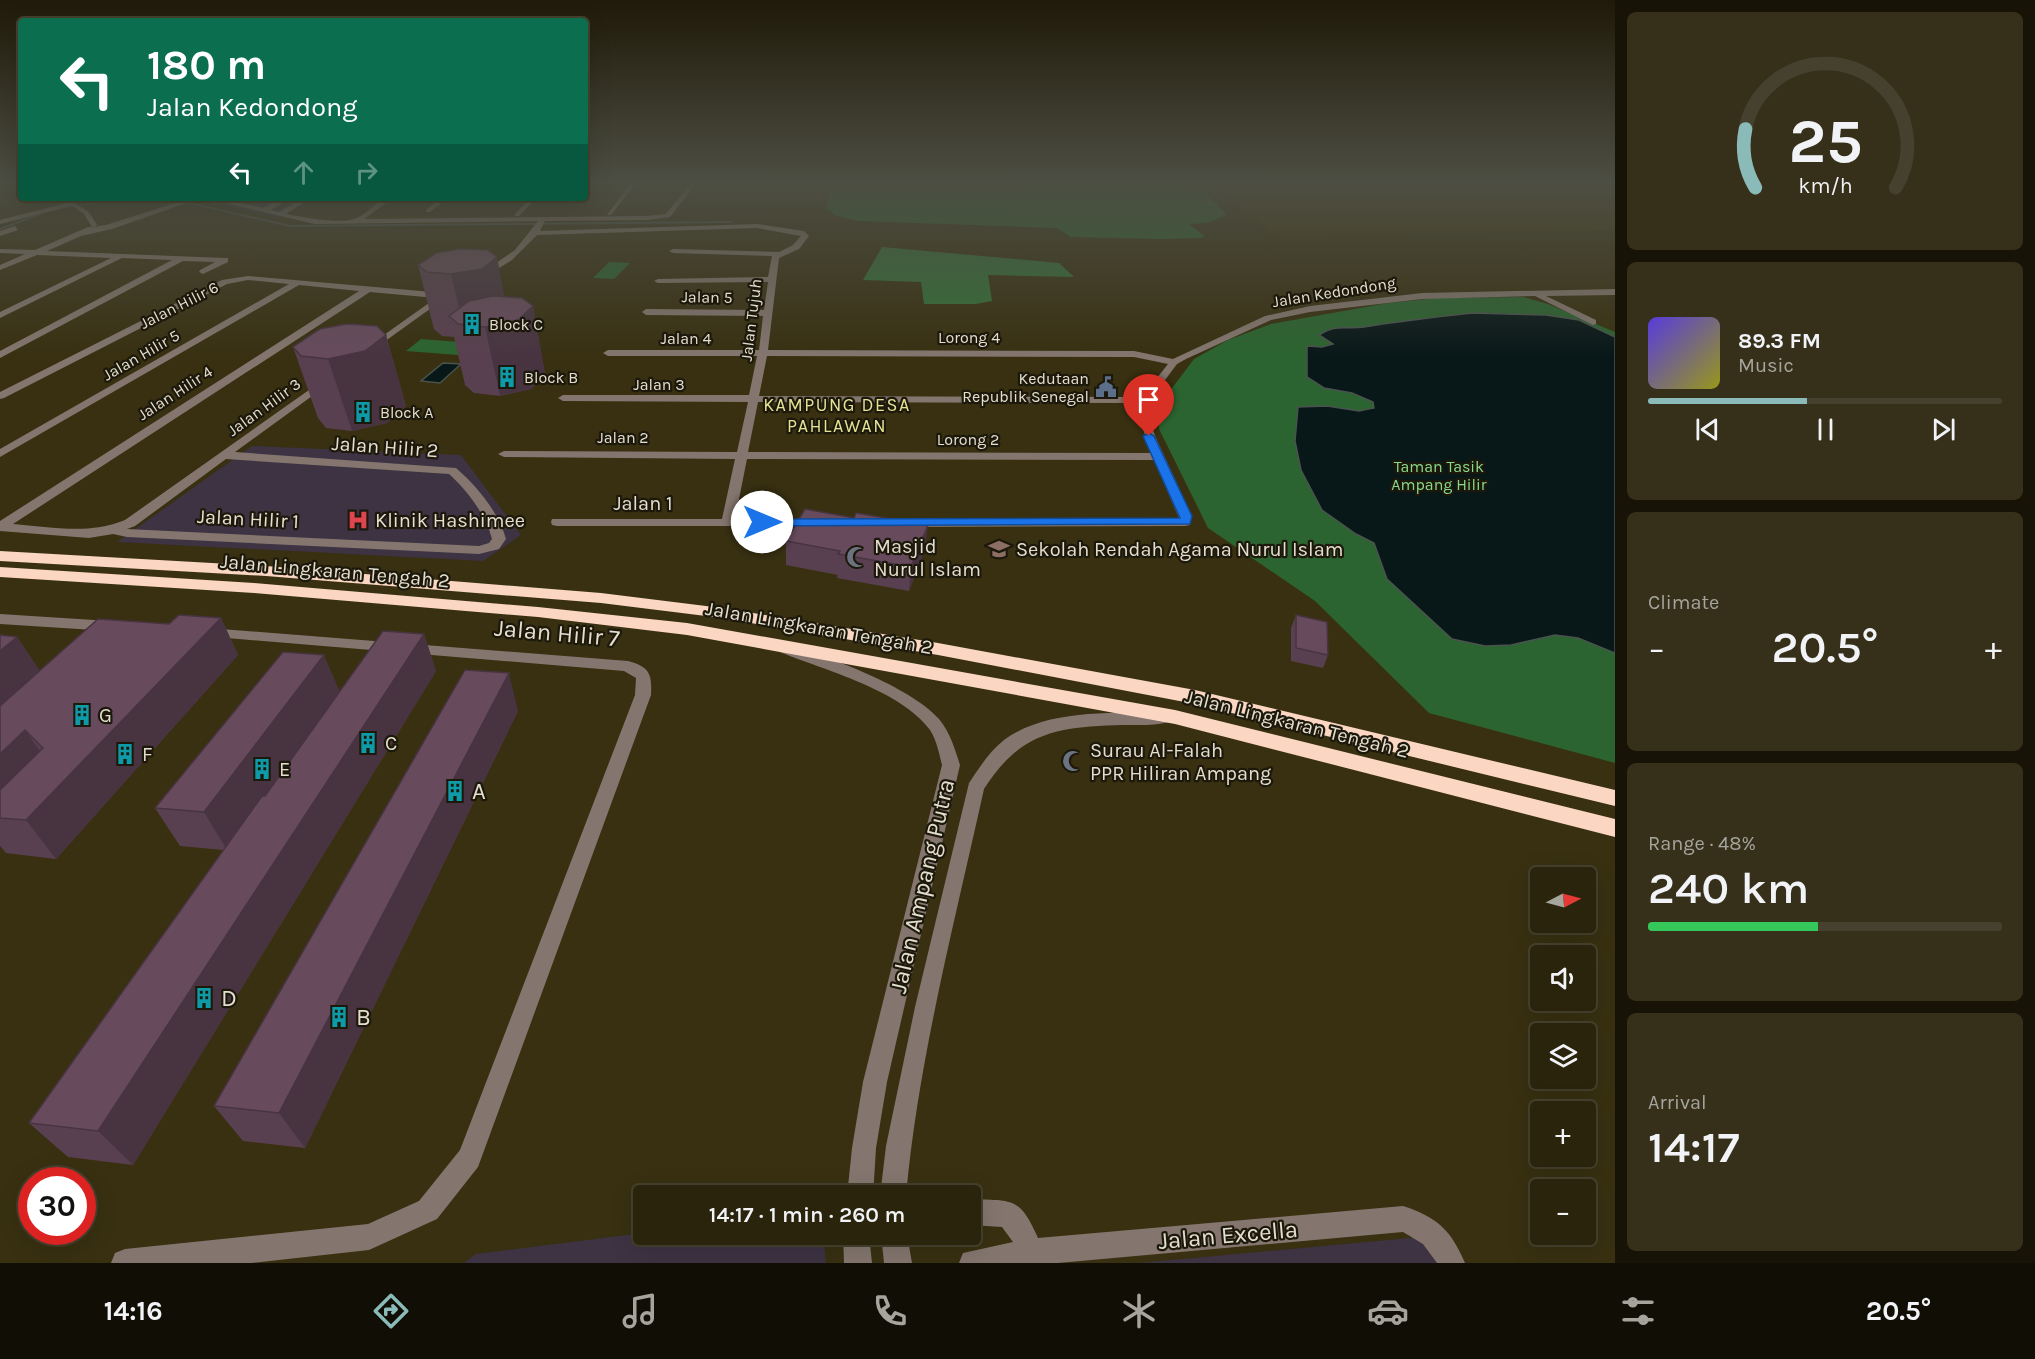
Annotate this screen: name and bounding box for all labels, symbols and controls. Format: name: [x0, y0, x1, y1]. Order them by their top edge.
text: 180 m: [147, 40, 266, 90]
icon: left: [48, 42, 126, 120]
text: Jalan Kedondong: [147, 91, 358, 123]
text: 25: [1788, 105, 1862, 178]
icon: left: [224, 156, 257, 189]
icon: ahead: [287, 156, 320, 189]
icon: right: [350, 156, 383, 189]
text: km/h: [1798, 173, 1852, 198]
street label: Jalan Kedondong: [1271, 273, 1397, 311]
street label: Jalan Hilir 6: [137, 277, 221, 333]
street label: Jalan Tujuh: [737, 278, 765, 362]
street label: Jalan 5: [681, 287, 733, 307]
building icon: Block C: [460, 312, 484, 336]
place label: Block C: [489, 315, 543, 334]
street label: Jalan Hilir 5: [99, 325, 183, 385]
street label: Lorong 4: [938, 328, 1000, 347]
text: 89.3 FM: [1738, 328, 1821, 354]
street label: Jalan 4: [661, 329, 712, 348]
text: Music: [1738, 354, 1794, 377]
street label: Jalan Hilir 4: [134, 362, 216, 424]
building icon: Block B: [495, 365, 519, 389]
place label: Block B: [524, 368, 578, 387]
place label: Kedutaan Republik Senegal: [962, 369, 1089, 406]
street label: Jalan Hilir 3: [224, 374, 304, 440]
pin: [1123, 374, 1174, 436]
street label: Jalan 3: [633, 375, 685, 394]
public building icon: Kedutaan Republik Senegal: [1094, 375, 1118, 399]
icon: arrive: [1132, 383, 1165, 416]
district label: KAMPUNG DESA PAHLAWAN: [763, 394, 911, 437]
building icon: Block A: [351, 400, 375, 424]
place label: Block A: [380, 403, 433, 422]
icon: previous: [1691, 413, 1724, 446]
icon: pause: [1809, 413, 1842, 446]
icon: next: [1927, 413, 1960, 446]
street label: Jalan 2: [597, 428, 649, 447]
street label: Lorong 2: [937, 430, 999, 449]
street label: Jalan Hilir 2: [331, 432, 439, 462]
park label: Taman Tasik Ampang Hilir: [1391, 457, 1487, 494]
position arrow: [730, 490, 794, 554]
street label: Jalan 1: [613, 492, 673, 515]
street label: Jalan Hilir 1: [196, 505, 300, 533]
hospital icon: Klinik Hashimee: [346, 508, 370, 532]
place label: Klinik Hashimee: [375, 509, 525, 532]
place label: Masjid Nurul Islam: [874, 535, 981, 581]
school or university icon: Sekolah Rendah Agama Nurul Islam: [987, 537, 1011, 561]
place label: Sekolah Rendah Agama Nurul Islam: [1016, 538, 1343, 561]
mosque icon: Masjid Nurul Islam: [845, 545, 869, 569]
street label: Jalan Lingkaran Tengah 2: [219, 550, 451, 592]
text: Climate: [1648, 591, 1719, 614]
street label: Jalan Lingkaran Tengah 2: [704, 597, 934, 659]
street label: Jalan Hilir 7: [493, 614, 621, 652]
text: 20.5°: [1772, 621, 1878, 673]
text: −: [1648, 629, 1665, 667]
text: +: [1985, 629, 2002, 667]
street label: Jalan Lingkaran Tengah 2: [1183, 685, 1411, 763]
building icon: G: [70, 703, 94, 727]
place label: G: [99, 704, 112, 727]
building icon: C: [356, 731, 380, 755]
place label: C: [385, 732, 397, 755]
place label: Surau Al-Falah PPR Hiliran Ampang: [1090, 739, 1271, 785]
building icon: F: [113, 742, 137, 766]
place label: F: [142, 743, 152, 766]
mosque icon: Surau Al-Falah PPR Hiliran Ampang: [1061, 749, 1085, 773]
building icon: E: [250, 757, 274, 781]
place label: E: [279, 758, 290, 781]
street label: Jalan Ampang Putra: [884, 776, 960, 996]
place label: A: [472, 777, 486, 805]
building icon: A: [443, 779, 467, 803]
text: Range · 48%: [1648, 832, 1756, 855]
text: 240 km: [1648, 862, 1809, 914]
north arrow: [1530, 867, 1596, 933]
map controls: [1530, 867, 1596, 1245]
button: sound: [1530, 945, 1596, 1011]
place label: D: [221, 984, 237, 1012]
building icon: D: [192, 986, 216, 1010]
place label: B: [356, 1003, 371, 1031]
building icon: B: [327, 1005, 351, 1029]
button: layers: [1530, 1023, 1596, 1089]
text: Arrival: [1648, 1091, 1707, 1114]
button: +: [1530, 1101, 1596, 1167]
text: 14:17: [1648, 1121, 1740, 1173]
speed limit sign: 30: [18, 1167, 96, 1245]
button: −: [1530, 1179, 1596, 1245]
text: 14:17 · 1 min · 260 m: [709, 1202, 905, 1228]
street label: Jalan Excella: [1157, 1215, 1299, 1255]
icon: directions: [370, 1290, 412, 1332]
icon: music: [619, 1290, 661, 1332]
icon: phone: [869, 1290, 911, 1332]
icon: climate: [1118, 1290, 1160, 1332]
icon: car: [1367, 1290, 1409, 1332]
icon: filters: [1617, 1290, 1659, 1332]
text: 14:16: [104, 1295, 163, 1327]
text: 20.5°: [1866, 1295, 1931, 1327]

